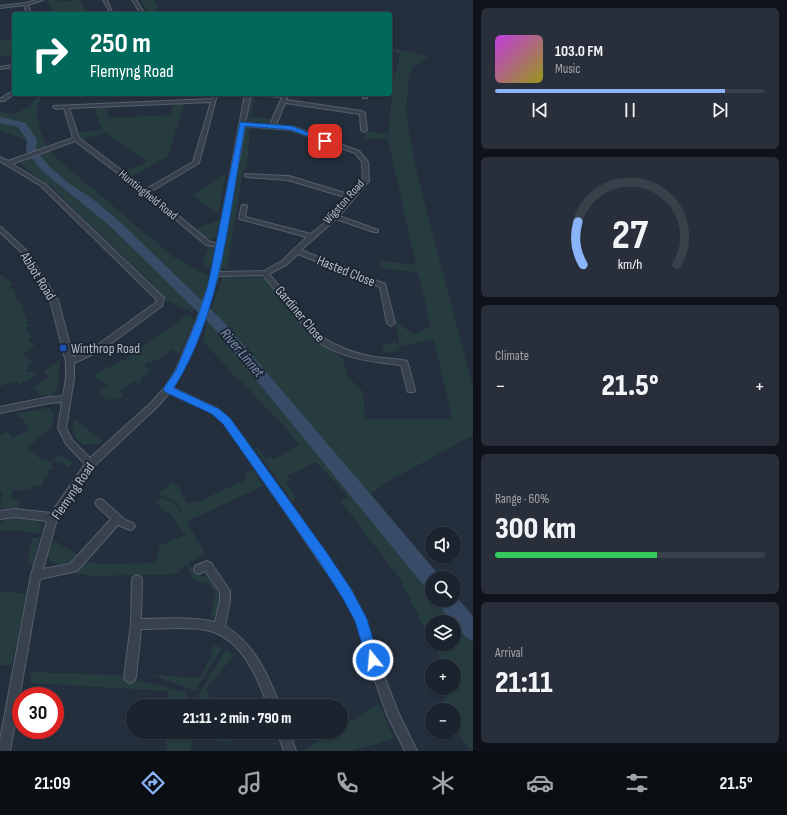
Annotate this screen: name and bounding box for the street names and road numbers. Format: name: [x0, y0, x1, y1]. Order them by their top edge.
street label: Huntingfield Road: [116, 167, 180, 223]
street label: Wigston Road: [320, 177, 368, 227]
street label: Abbot Road: [16, 248, 59, 303]
street label: Hasted Close: [314, 252, 378, 290]
street label: Gardiner Close: [272, 282, 328, 346]
street label: Flemyng Road: [48, 459, 98, 523]

